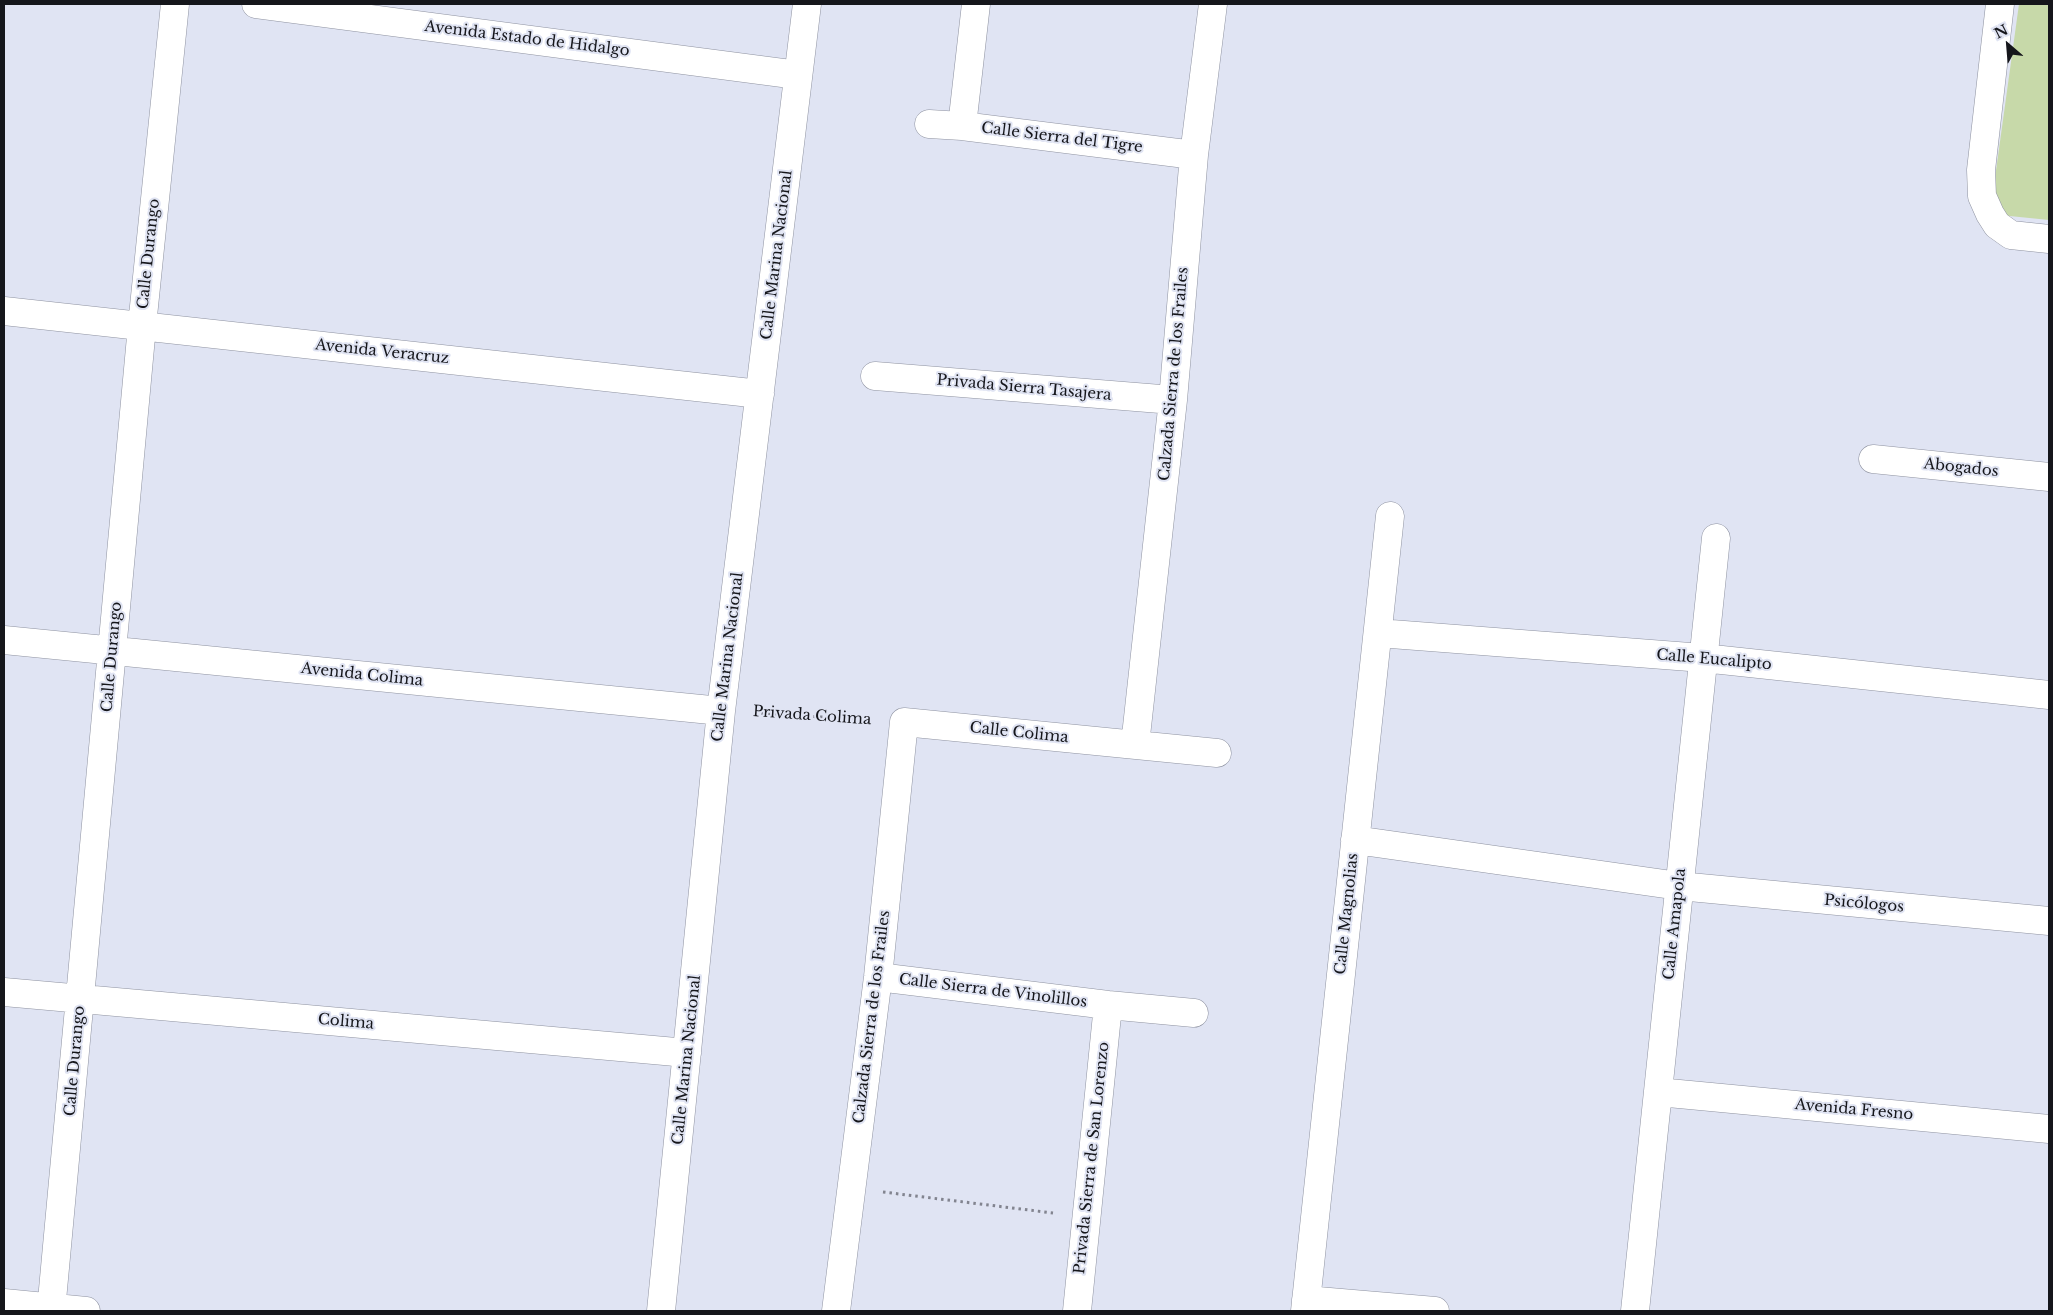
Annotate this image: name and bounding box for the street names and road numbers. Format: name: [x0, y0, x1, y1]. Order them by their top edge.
street label: Avenida Estado de Hidalgo: [424, 17, 630, 61]
street label: Calle Sierra del Tigre: [980, 119, 1144, 157]
street label: Calle Marina Nacional: [758, 169, 796, 341]
street label: Calle Durango: [134, 198, 164, 310]
street label: Calzada Sierra de los Frailes: [1156, 266, 1192, 482]
street label: Avenida Veracruz: [314, 336, 450, 368]
street label: Privada Sierra Tasajera: [936, 371, 1112, 405]
street label: Abogados: [1923, 455, 1999, 481]
street label: Calle Marina Nacional: [709, 571, 747, 743]
street label: Calle Durango: [98, 601, 126, 713]
street label: Calle Eucalipto: [1655, 646, 1773, 674]
street label: Avenida Colima: [300, 660, 424, 690]
street label: Privada Colima: [752, 703, 872, 729]
street label: Calle Colima: [969, 719, 1069, 747]
street label: Calle Magnolias: [1332, 852, 1362, 976]
street label: Calle Amapola: [1660, 867, 1690, 981]
street label: Psicólogos: [1823, 892, 1905, 916]
street label: Calzada Sierra de los Frailes: [850, 909, 894, 1125]
street label: Calle Sierra de Vinolillos: [898, 971, 1088, 1011]
street label: Calle Marina Nacional: [669, 974, 705, 1146]
street label: Calle Durango: [61, 1005, 89, 1117]
street label: Colima: [317, 1011, 375, 1033]
street label: Privada Sierra de San Lorenzo: [1071, 1041, 1113, 1275]
street label: Avenida Fresno: [1794, 1096, 1914, 1124]

